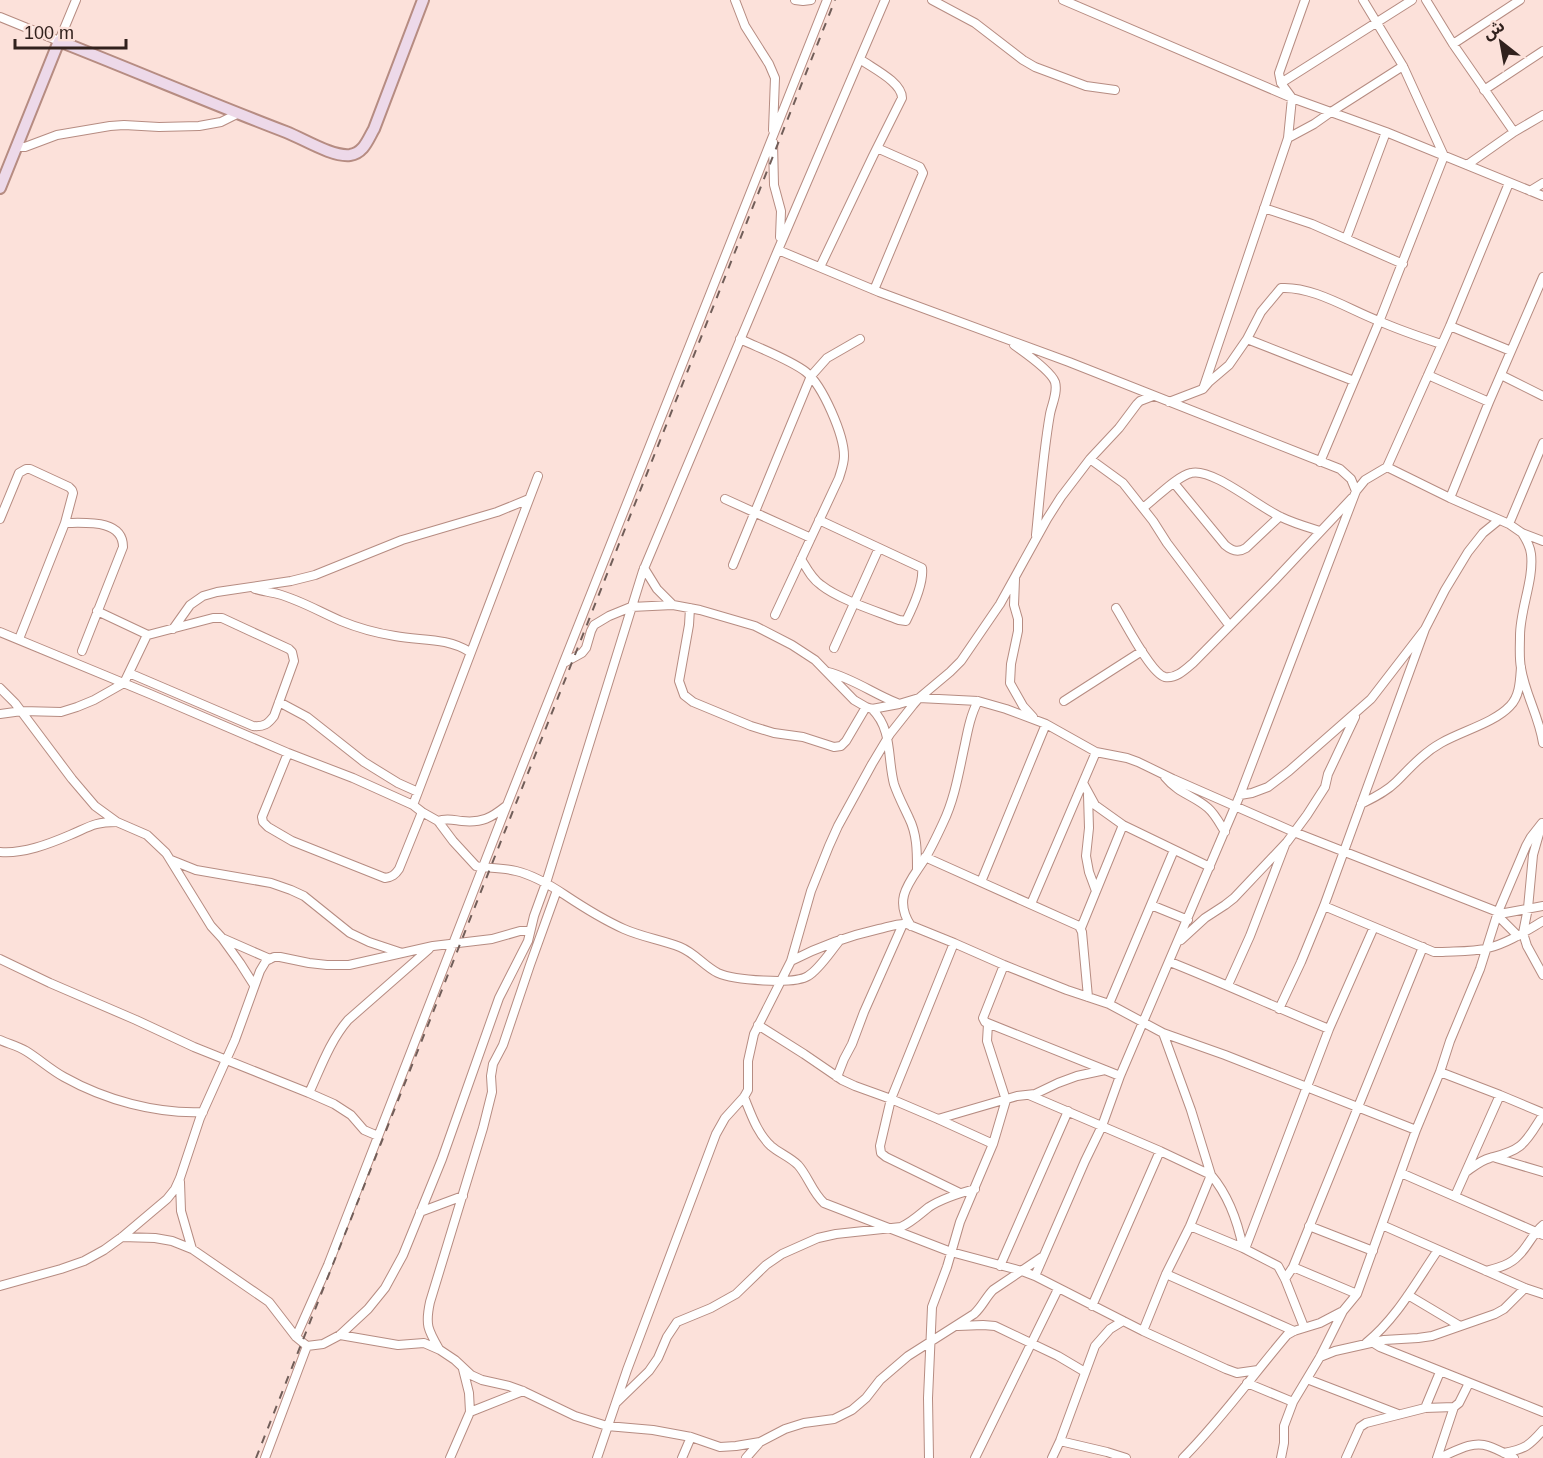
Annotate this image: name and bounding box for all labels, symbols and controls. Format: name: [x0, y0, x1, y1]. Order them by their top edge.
scale bar: [15, 12, 126, 50]
north arrow: [1471, 12, 1531, 72]
text: ش: [1480, 17, 1508, 43]
text: 100 m: [24, 23, 74, 43]

